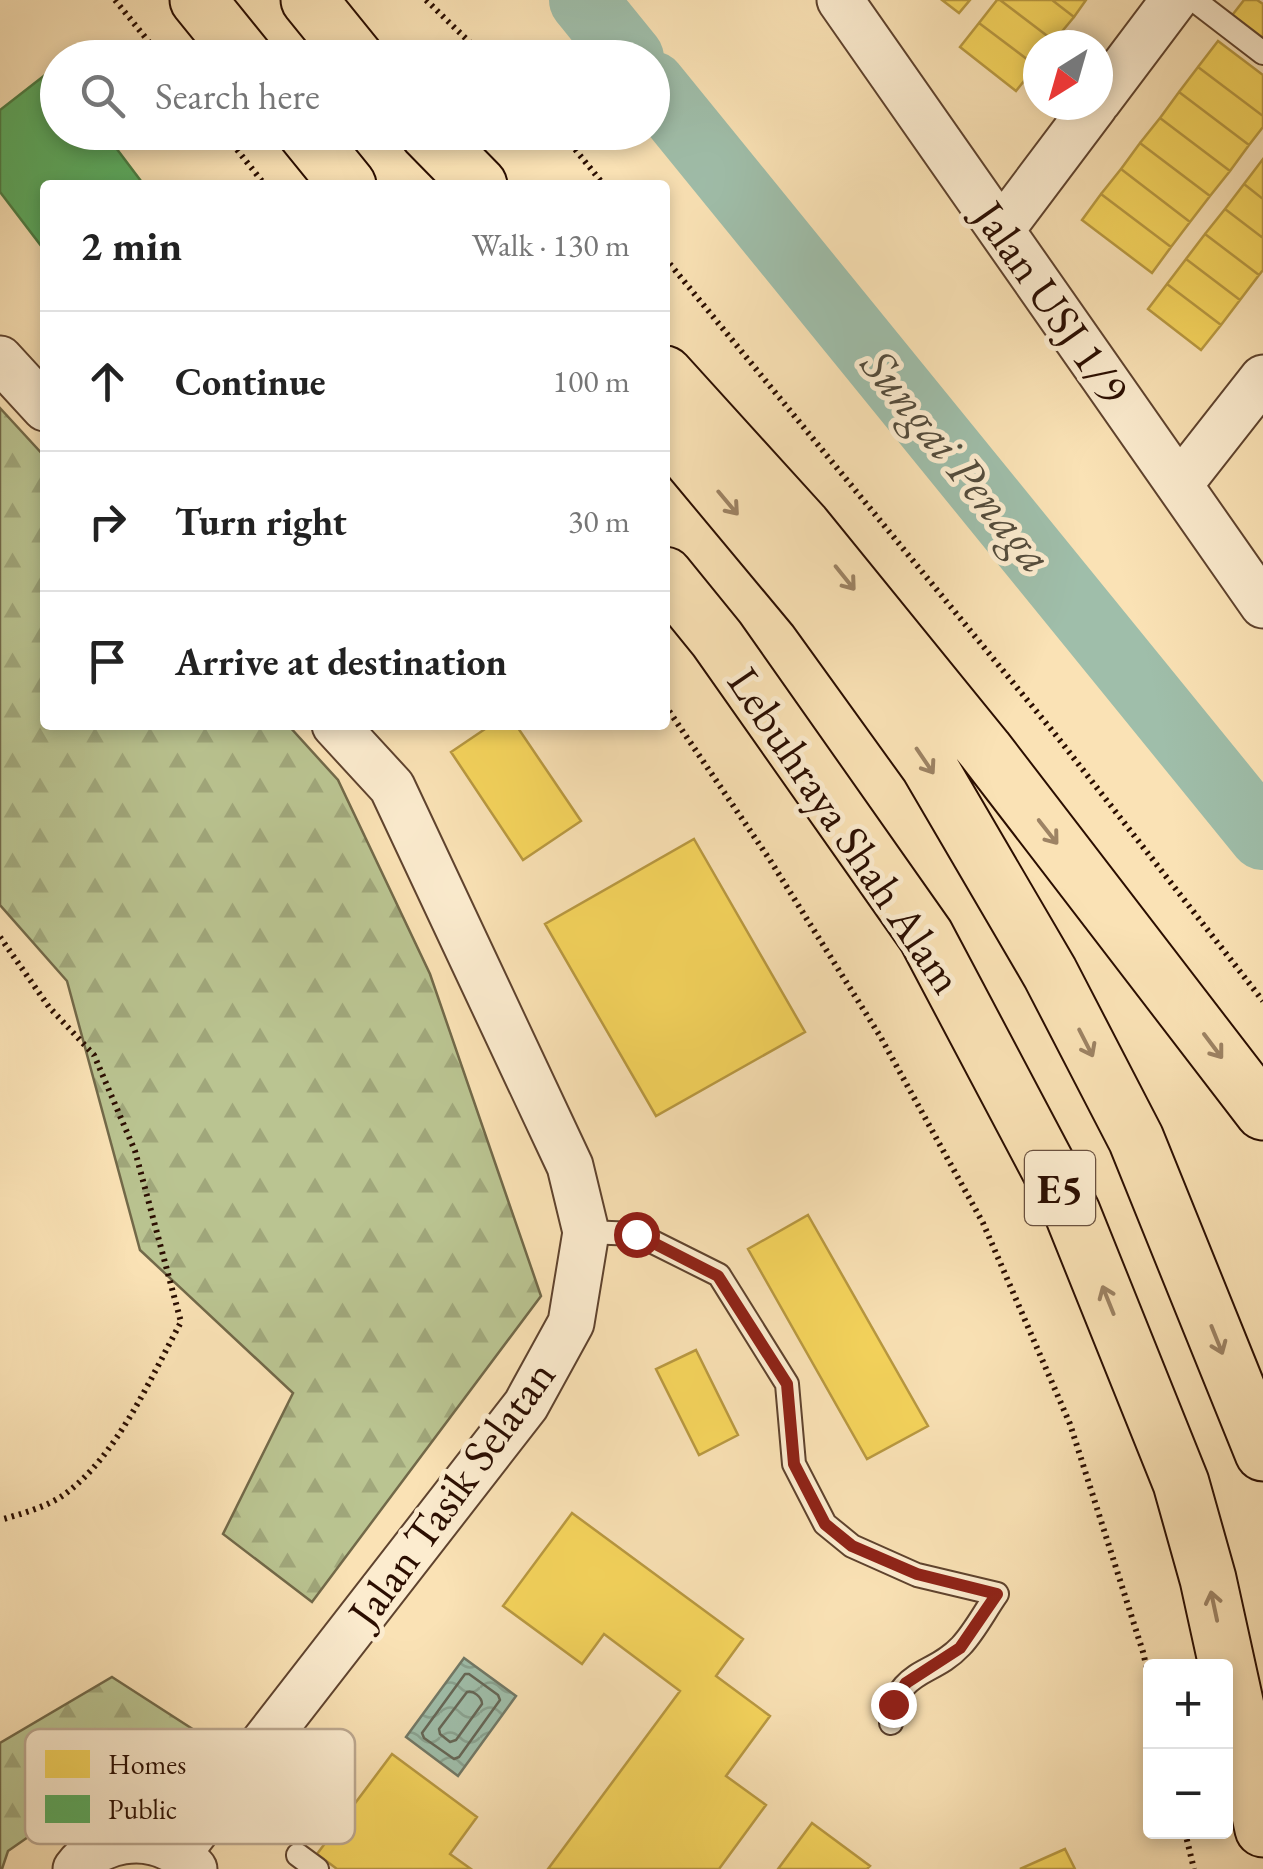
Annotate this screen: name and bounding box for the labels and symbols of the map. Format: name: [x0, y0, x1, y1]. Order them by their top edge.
north arrow: [1023, 30, 1113, 120]
street label: Jalan USJ 1/9: [959, 186, 1143, 415]
water label: Sungai Penaga: [848, 334, 1068, 585]
one-way arrow: [716, 490, 738, 516]
one-way arrow: [834, 565, 856, 591]
street label: Lebuhraya Shah Alam: [715, 656, 977, 1004]
one-way arrow: [914, 746, 935, 774]
one-way arrow: [1038, 818, 1059, 845]
one-way arrow: [1077, 1027, 1096, 1057]
one-way arrow: [1202, 1032, 1223, 1059]
road number: E5: [1025, 1151, 1095, 1225]
route start: [614, 1212, 660, 1258]
one-way arrow: [1097, 1285, 1115, 1315]
one-way arrow: [1210, 1324, 1228, 1355]
street label: Jalan Tasik Selatan: [332, 1348, 568, 1641]
one-way arrow: [1204, 1591, 1222, 1623]
route end: [871, 1682, 917, 1728]
legend: [25, 1729, 355, 1844]
text: Homes: [108, 1746, 186, 1782]
text: Public: [108, 1791, 177, 1827]

